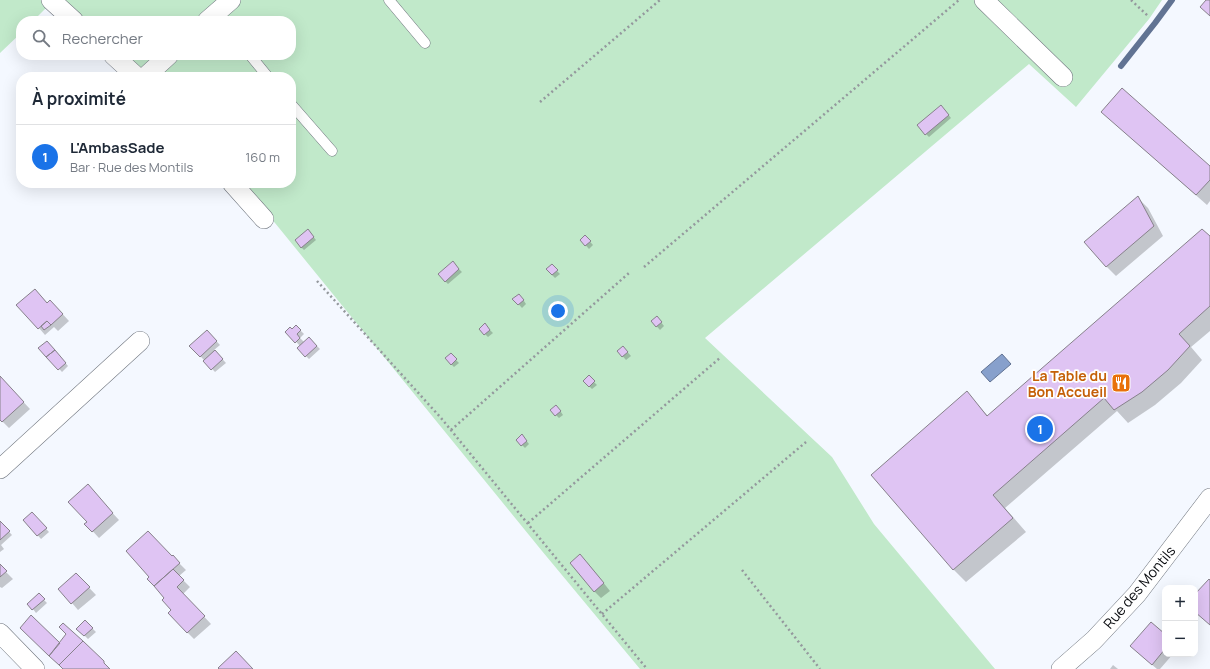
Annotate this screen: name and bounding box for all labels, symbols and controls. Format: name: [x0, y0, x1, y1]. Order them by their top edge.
search box: [16, 16, 296, 60]
icon: search: [30, 27, 52, 49]
text: Rechercher: [62, 28, 143, 49]
text: À proximité: [32, 87, 126, 110]
text: L'AmbasSade: [70, 137, 165, 158]
text: 1: [42, 148, 48, 166]
text: 160 m: [245, 148, 280, 166]
text: Bar · Rue des Montils: [70, 158, 193, 176]
your location: [548, 301, 568, 321]
place label: La Table du Bon Accueil: [1028, 366, 1107, 401]
restaurant icon: La Table du Bon Accueil: [1110, 372, 1132, 394]
pin: 1: [1027, 414, 1053, 444]
street label: Rue des Montils: [1099, 542, 1179, 632]
map controls: [1162, 585, 1198, 657]
button: +: [1162, 585, 1198, 621]
button: −: [1162, 621, 1198, 657]

